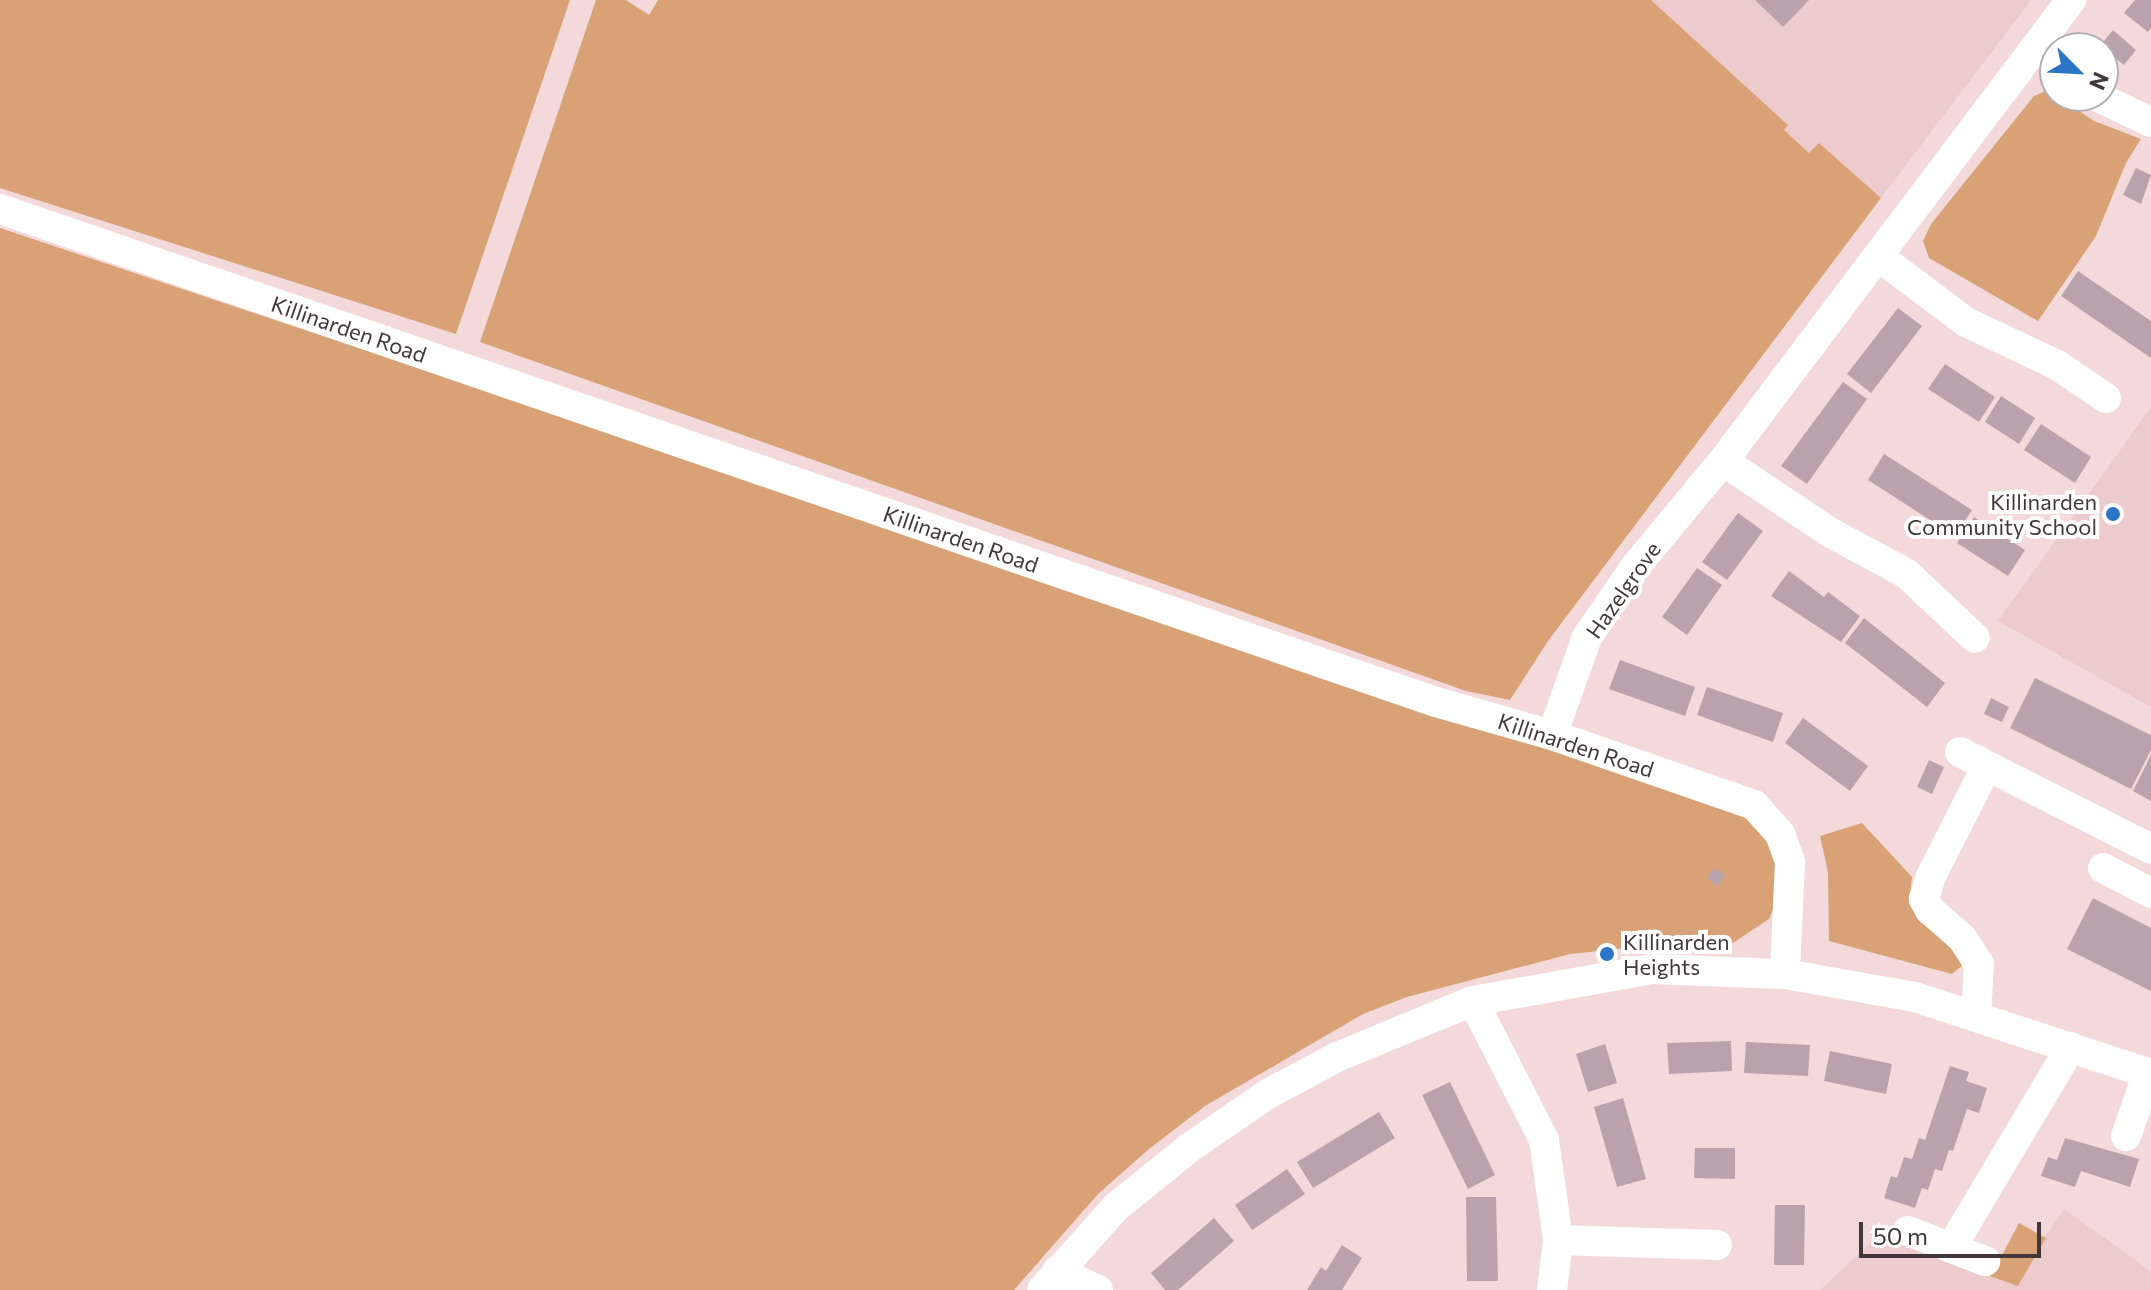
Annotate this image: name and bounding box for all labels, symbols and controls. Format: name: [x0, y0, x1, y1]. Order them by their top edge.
north arrow: [2039, 32, 2119, 112]
text: N: [2084, 68, 2115, 94]
street label: Killinarden Road: [268, 290, 430, 368]
place label: Killinarden Community School: [1907, 488, 2097, 540]
street label: Killinarden Road: [880, 500, 1042, 578]
marker: Killinarden Community School: [2104, 505, 2122, 523]
street label: Hazelgrove: [1580, 537, 1666, 643]
street label: Killinarden Road: [1495, 707, 1657, 783]
place label: Killinarden Heights: [1623, 928, 1730, 980]
marker: Killinarden Heights: [1598, 945, 1616, 963]
scale bar: [1863, 1206, 2045, 1256]
text: 50 m: [1873, 1221, 1928, 1250]

